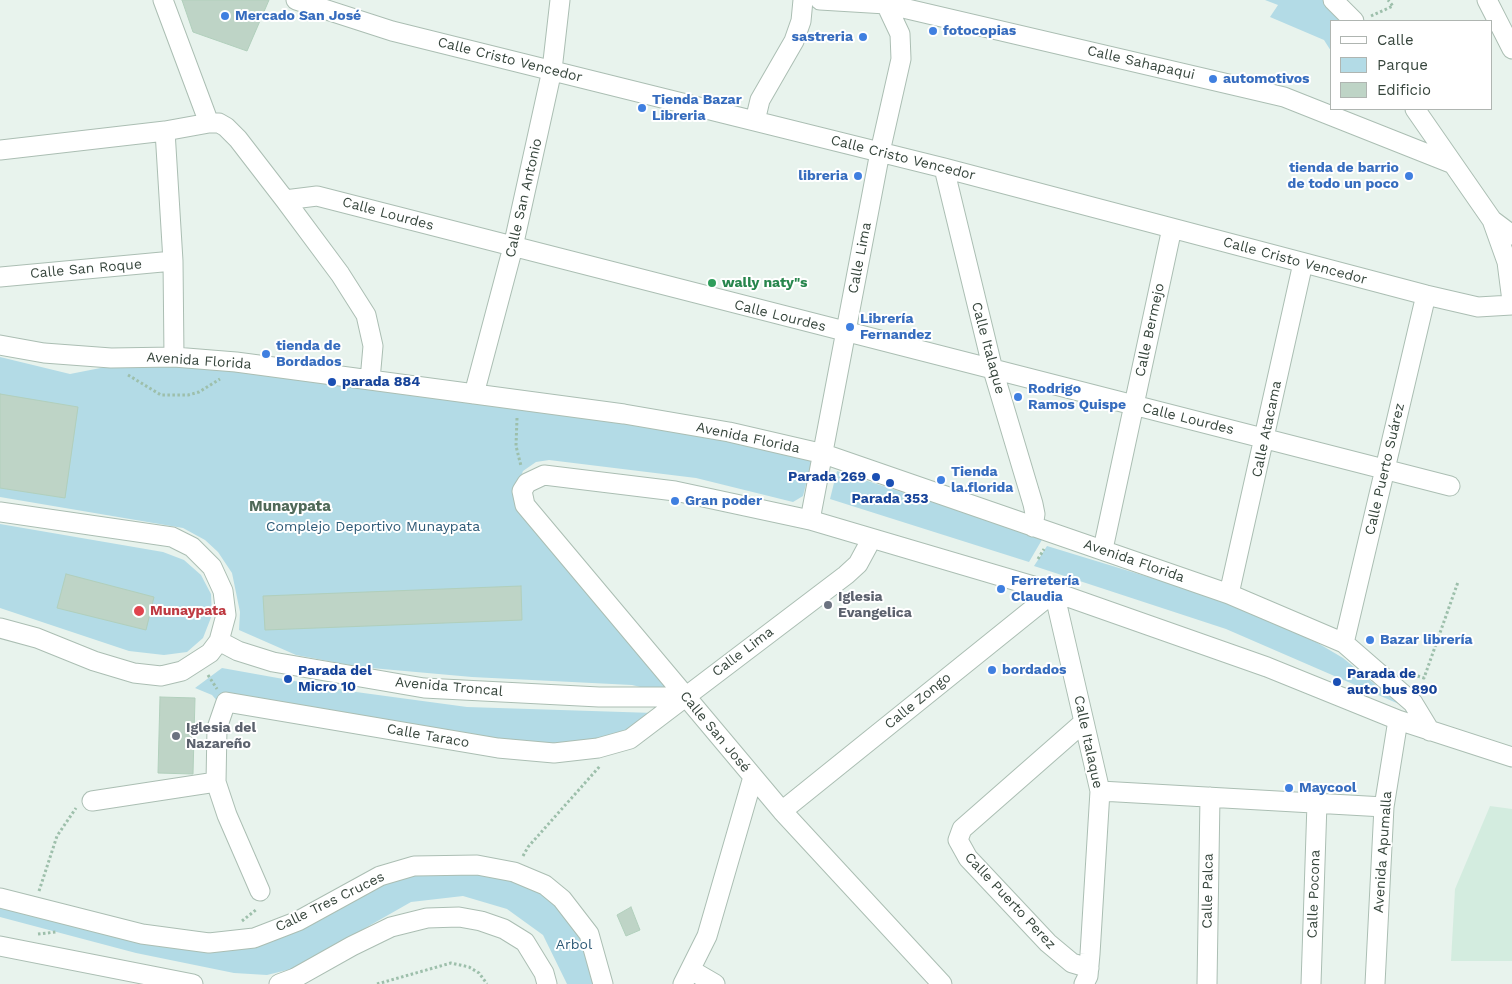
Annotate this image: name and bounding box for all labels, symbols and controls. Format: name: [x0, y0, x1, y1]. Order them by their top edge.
place label: Mercado San José: [235, 8, 361, 24]
marker: Mercado San José: [219, 10, 231, 22]
legend: [1330, 20, 1492, 110]
place label: fotocopias: [943, 23, 1016, 39]
marker: fotocopias: [927, 25, 939, 37]
place label: sastreria: [792, 29, 853, 45]
marker: sastreria: [857, 31, 869, 43]
text: Calle: [1377, 31, 1414, 49]
street label: Calle Cristo Vencedor: [436, 34, 584, 86]
street label: Calle Sahapaqui: [1085, 42, 1197, 84]
text: Parque: [1377, 56, 1428, 74]
place label: automotivos: [1223, 71, 1310, 87]
marker: automotivos: [1207, 73, 1219, 85]
text: Edificio: [1377, 81, 1431, 99]
place label: Tienda Bazar Libreria: [652, 92, 742, 124]
marker: Tienda Bazar Libreria: [636, 102, 648, 114]
street label: Calle Cristo Vencedor: [829, 132, 977, 184]
street label: Calle San Antonio: [502, 137, 546, 259]
place label: tienda de barrio de todo un poco: [1288, 160, 1399, 192]
place label: libreria: [798, 168, 848, 184]
marker: libreria: [852, 170, 864, 182]
marker: tienda de barrio de todo un poco: [1403, 170, 1415, 182]
street label: Calle Lourdes: [340, 194, 436, 234]
street label: Calle Lima: [845, 221, 875, 295]
street label: Calle Cristo Vencedor: [1221, 234, 1369, 288]
street label: Calle San Roque: [29, 256, 143, 282]
place label: wally naty"s: [722, 275, 808, 291]
marker: wally naty"s: [706, 277, 718, 289]
street label: Calle Bermejo: [1132, 282, 1168, 378]
street label: Calle Lourdes: [732, 296, 828, 336]
street label: Calle Italaque: [968, 300, 1008, 396]
place label: Librería Fernandez: [860, 311, 932, 344]
marker: Librería Fernandez: [844, 321, 856, 333]
place label: tienda de Bordados: [276, 338, 341, 371]
marker: tienda de Bordados: [260, 348, 272, 360]
street label: Avenida Florida: [146, 349, 252, 373]
place label: parada 884: [342, 374, 420, 390]
marker: parada 884: [326, 376, 338, 388]
street label: Calle Atacama: [1249, 379, 1285, 479]
place label: Rodrigo Ramos Quispe: [1028, 381, 1126, 414]
marker: Rodrigo Ramos Quispe: [1012, 391, 1024, 403]
street label: Calle Lourdes: [1140, 399, 1236, 439]
street label: Calle Puerto Suárez: [1362, 401, 1408, 537]
street label: Avenida Florida: [695, 419, 801, 457]
place label: Tienda la.florida: [951, 464, 1013, 497]
place label: Parada 269: [788, 469, 866, 485]
marker: Parada 269: [870, 471, 882, 483]
marker: Tienda la.florida: [935, 474, 947, 486]
marker: Parada 353: [884, 477, 896, 489]
place label: Parada 353: [851, 491, 929, 507]
place label: Gran poder: [685, 493, 762, 509]
marker: Gran poder: [669, 495, 681, 507]
district label: Munaypata: [249, 498, 331, 516]
park label: Complejo Deportivo Munaypata: [266, 519, 480, 535]
street label: Avenida Florida: [1081, 536, 1187, 586]
place label: Ferretería Claudia: [1011, 573, 1079, 606]
marker: Ferretería Claudia: [995, 583, 1007, 595]
place label: Iglesia Evangelica: [838, 589, 912, 622]
marker: Iglesia Evangelica: [822, 599, 834, 611]
place label: Munaypata: [150, 603, 226, 619]
marker: Munaypata: [132, 604, 146, 618]
street label: Calle Lima: [709, 624, 777, 680]
place label: Bazar librería: [1380, 632, 1473, 648]
marker: Bazar librería: [1364, 634, 1376, 646]
place label: bordados: [1002, 662, 1067, 678]
place label: Parada del Micro 10: [298, 663, 372, 696]
marker: bordados: [986, 664, 998, 676]
place label: Parada de auto bus 890: [1347, 666, 1438, 699]
street label: Calle Zongo: [881, 669, 955, 733]
marker: Parada del Micro 10: [282, 673, 294, 685]
street label: Avenida Troncal: [394, 674, 504, 700]
marker: Parada de auto bus 890: [1331, 676, 1343, 688]
street label: Calle San José: [676, 688, 754, 776]
street label: Calle Italaque: [1070, 694, 1106, 790]
place label: Iglesia del Nazareño: [186, 720, 256, 752]
street label: Calle Taraco: [385, 720, 471, 752]
marker: Iglesia del Nazareño: [170, 730, 182, 742]
place label: Maycool: [1299, 780, 1356, 796]
marker: Maycool: [1283, 782, 1295, 794]
street label: Avenida Apumalla: [1370, 790, 1396, 914]
street label: Calle Puerto Perez: [961, 849, 1059, 953]
street label: Calle Pocona: [1304, 849, 1324, 939]
street label: Calle Palca: [1199, 853, 1217, 929]
street label: Calle Tres Cruces: [273, 868, 387, 936]
park label: Arbol: [556, 937, 592, 953]

